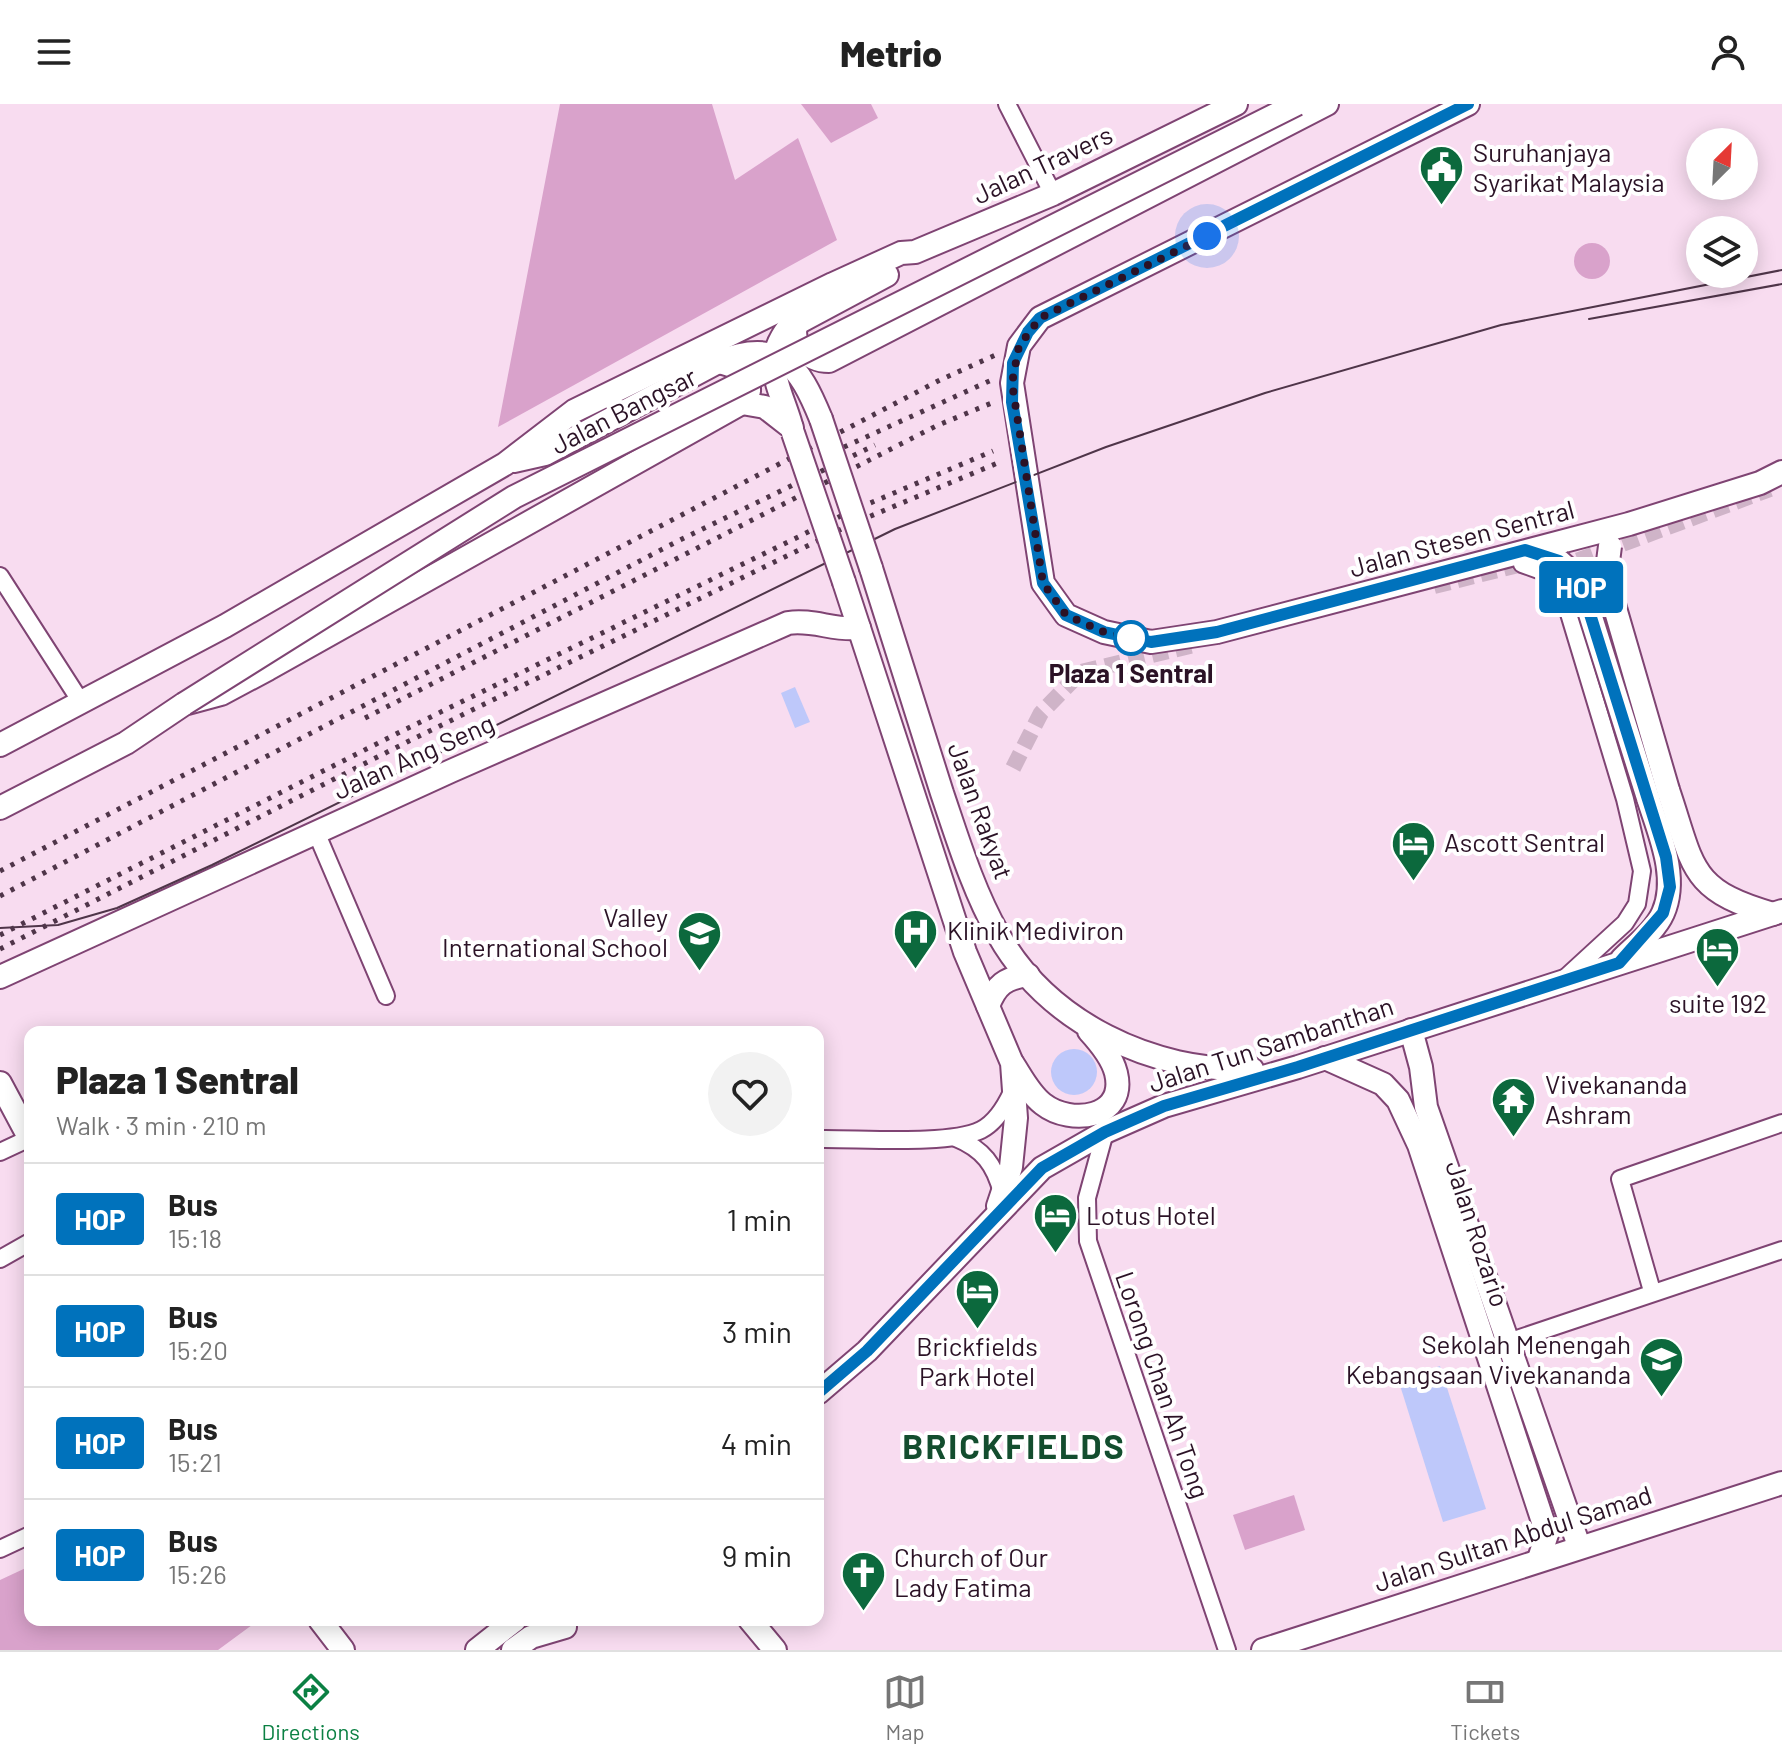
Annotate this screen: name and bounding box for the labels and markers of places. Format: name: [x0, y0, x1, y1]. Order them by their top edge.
place label: Suruhanjaya Syarikat Malaysia: [1473, 136, 1665, 197]
public building icon: Suruhanjaya Syarikat Malaysia: [1418, 144, 1466, 207]
marker: Plaza 1 Sentral: [1114, 621, 1148, 655]
place label: Plaza 1 Sentral: [1049, 657, 1213, 688]
hotel icon: Ascott Sentral: [1389, 819, 1437, 882]
place label: Ascott Sentral: [1444, 826, 1605, 857]
place label: Valley International School: [442, 901, 668, 962]
hospital icon: Klinik Mediviron: [892, 907, 940, 970]
school or university icon: Valley International School: [675, 909, 723, 972]
place label: Klinik Mediviron: [947, 914, 1124, 945]
hotel icon: suite 192: [1694, 925, 1742, 988]
place label: suite 192: [1669, 987, 1767, 1018]
place label: Vivekananda Ashram: [1545, 1068, 1687, 1129]
temple icon: Vivekananda Ashram: [1490, 1076, 1538, 1139]
hotel icon: Lotus Hotel: [1031, 1192, 1079, 1255]
place label: Lotus Hotel: [1086, 1199, 1216, 1230]
hotel icon: Brickfields Park Hotel: [953, 1268, 1001, 1331]
place label: Sekolah Menengah Kebangsaan Vivekananda: [1346, 1328, 1631, 1389]
place label: Brickfields Park Hotel: [916, 1330, 1038, 1391]
school or university icon: Sekolah Menengah Kebangsaan Vivekananda: [1638, 1336, 1686, 1399]
place label: Church of Our Lady Fatima: [894, 1541, 1048, 1602]
church icon: Church of Our Lady Fatima: [839, 1549, 887, 1612]

